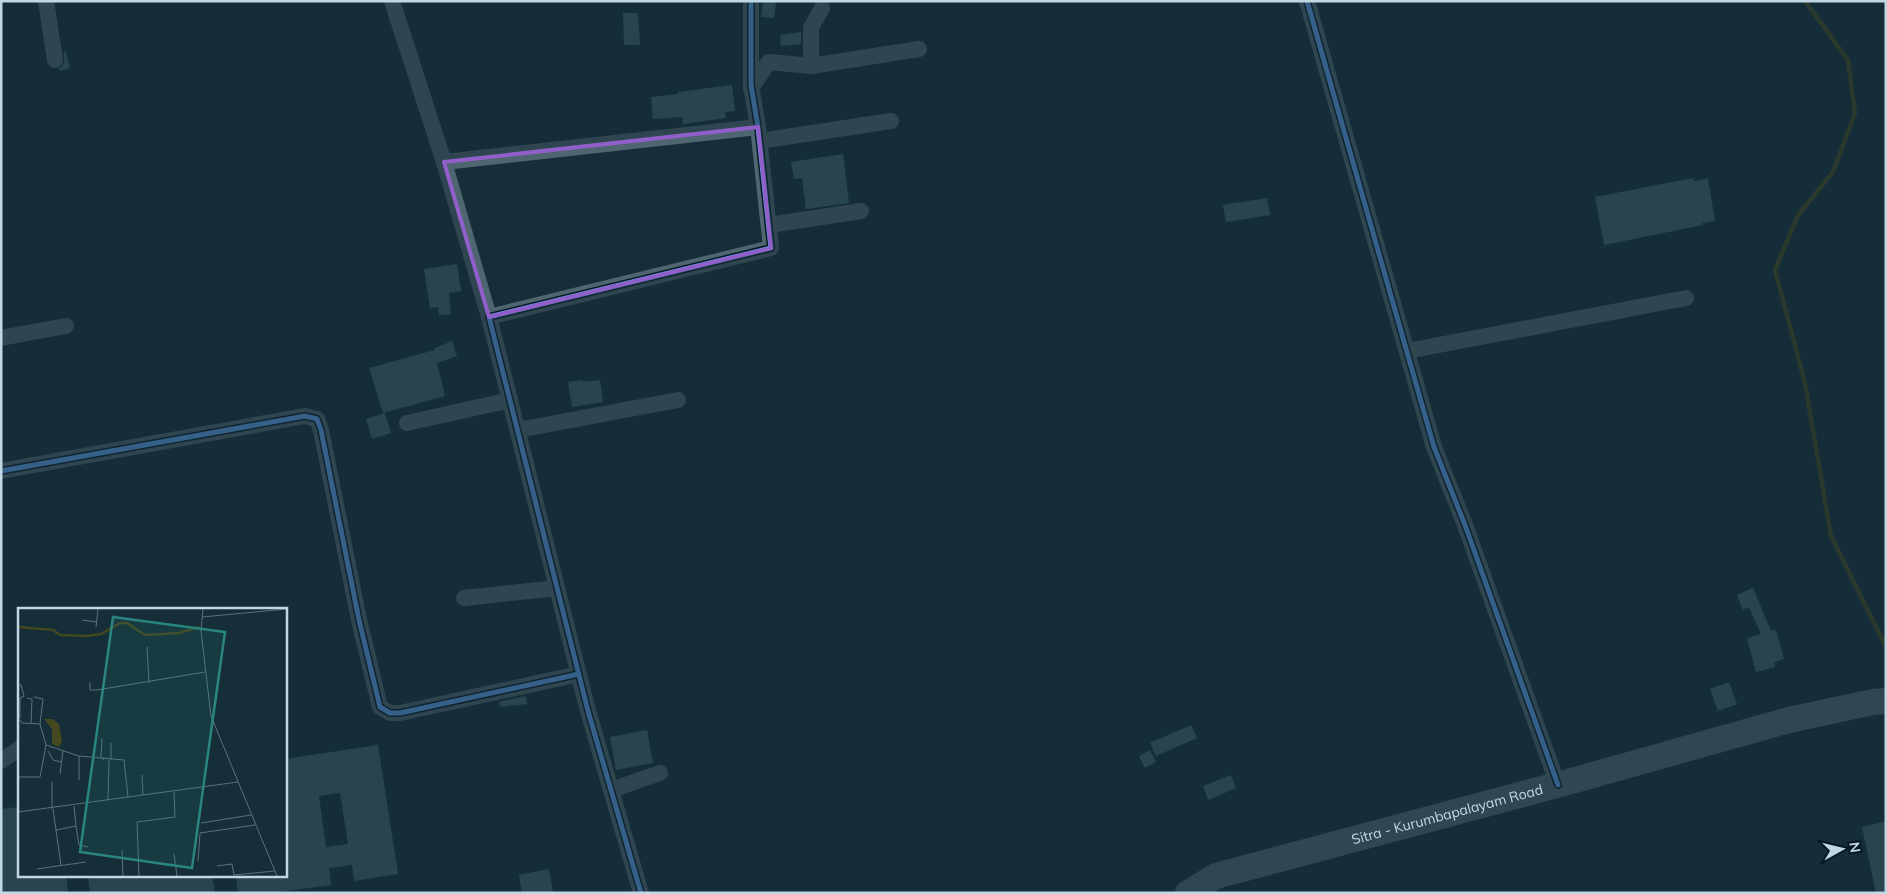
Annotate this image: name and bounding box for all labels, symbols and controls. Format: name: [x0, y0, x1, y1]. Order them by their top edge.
inset map: [18, 608, 286, 876]
street label: Sitra - Kurumbapalayam Road: [1349, 780, 1545, 848]
north arrow: [1817, 824, 1867, 874]
text: N: [1845, 841, 1865, 854]

